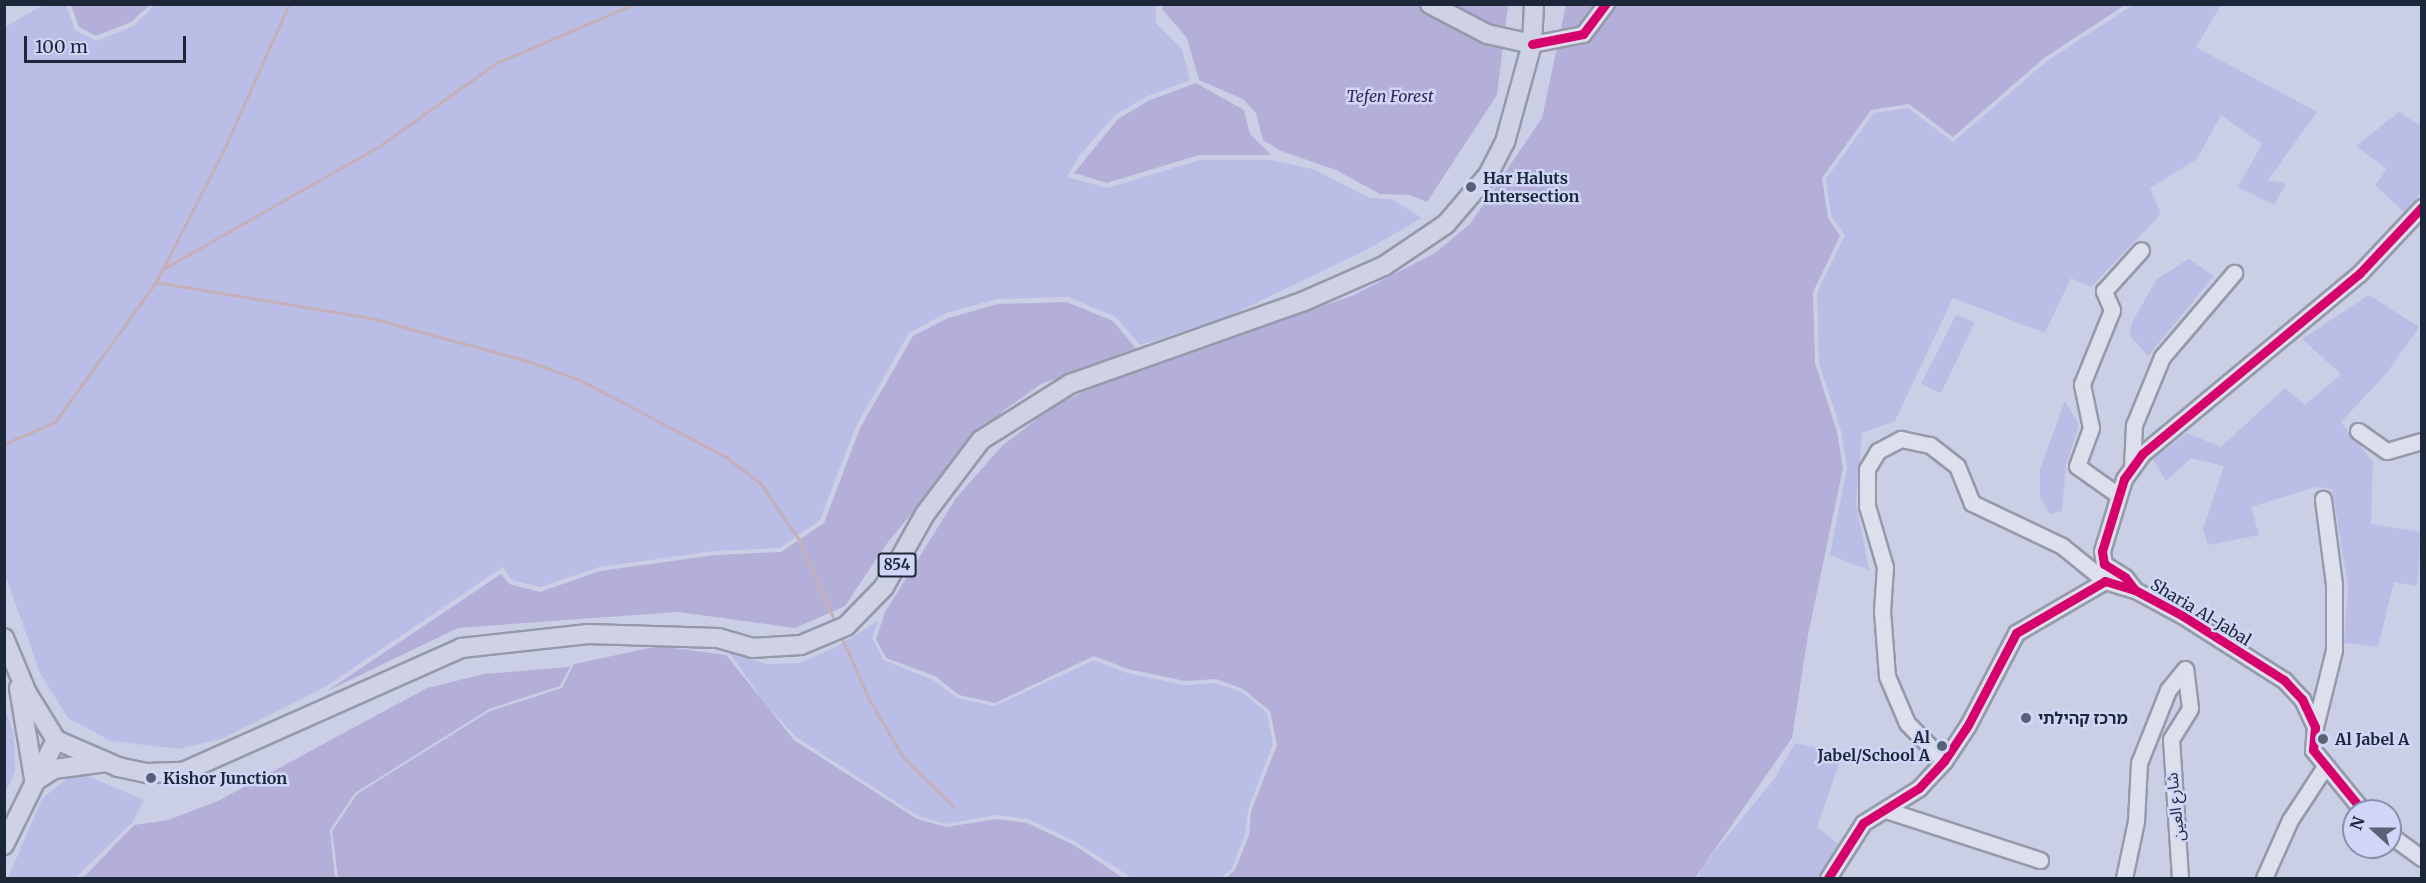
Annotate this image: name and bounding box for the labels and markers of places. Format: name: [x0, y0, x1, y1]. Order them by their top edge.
place label: Har Haluts Intersection: [1483, 168, 1579, 206]
marker: Har Haluts Intersection: [1464, 180, 1478, 194]
place label: מרכז קהילתי: [2038, 708, 2128, 728]
marker: מרכז קהילתי: [2019, 711, 2033, 725]
place label: Al Jabel/School A: [1818, 727, 1930, 765]
place label: Al Jabel A: [2335, 729, 2409, 749]
marker: Al Jabel A: [2316, 732, 2330, 746]
marker: Al Jabel/School A: [1935, 739, 1949, 753]
place label: Kishor Junction: [163, 768, 287, 788]
marker: Kishor Junction: [144, 771, 158, 785]

